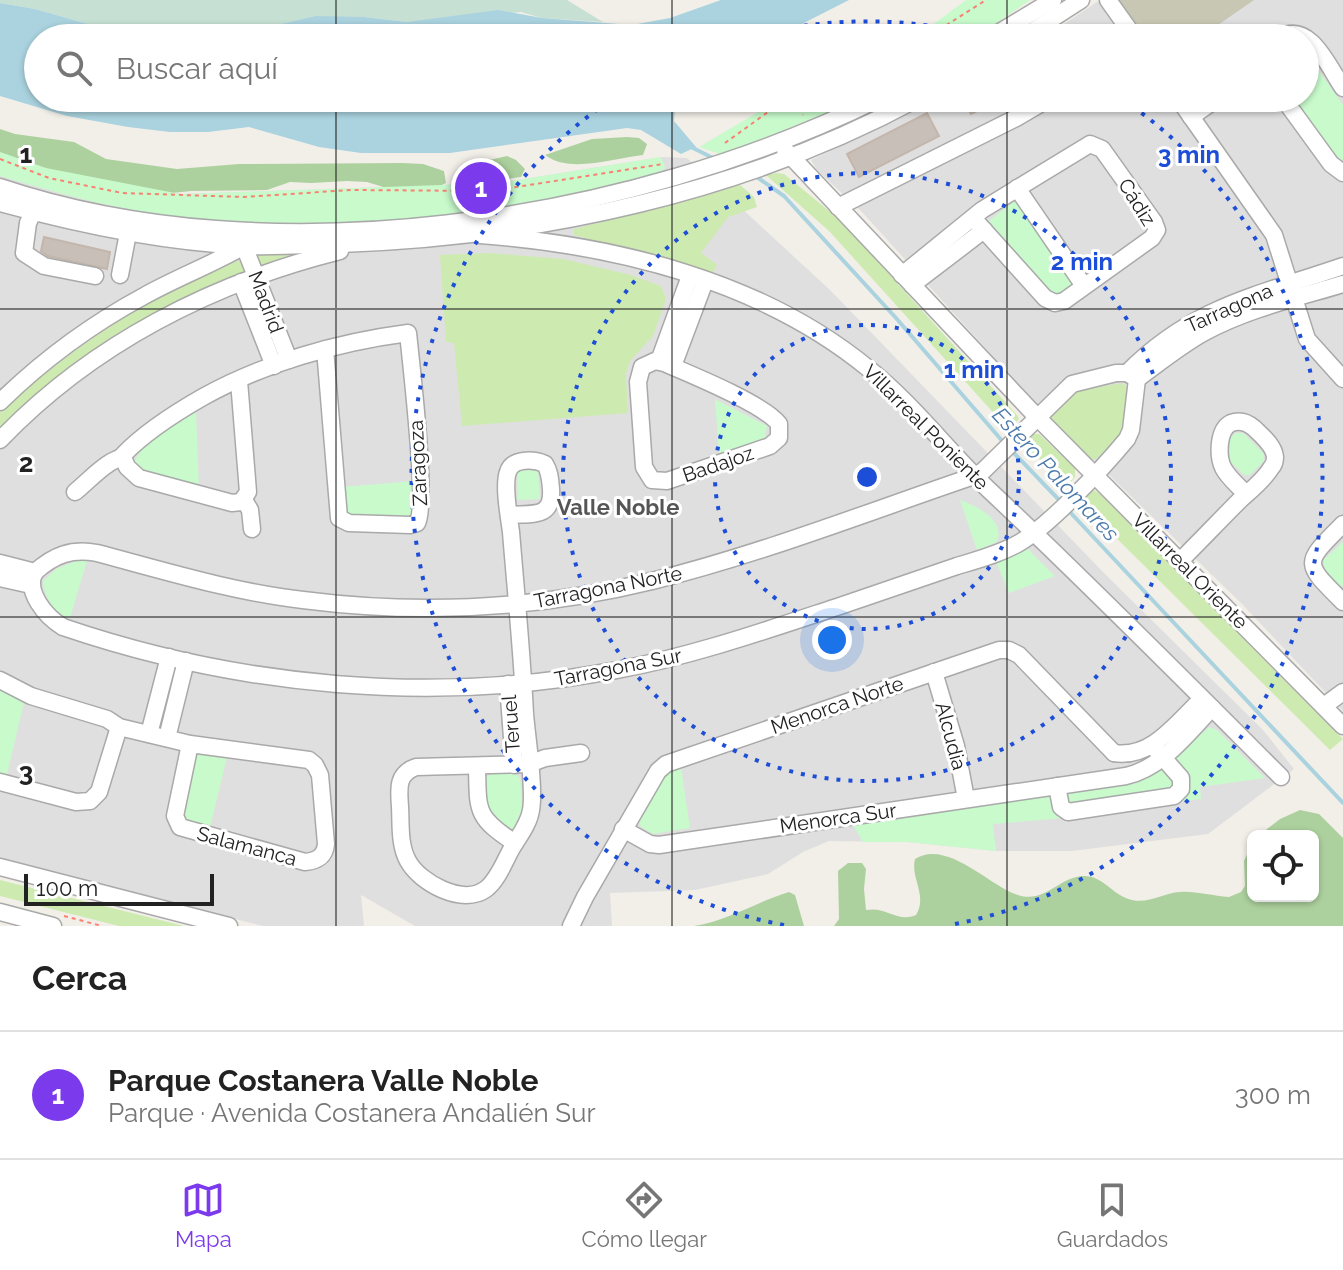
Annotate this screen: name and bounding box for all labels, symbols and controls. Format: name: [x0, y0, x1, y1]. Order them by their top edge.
search box: [24, 24, 1319, 112]
icon: search: [52, 46, 96, 90]
text: Buscar aquí: [116, 51, 278, 86]
text: 1: [20, 139, 33, 169]
text: 3 min: [1158, 140, 1220, 169]
pin: 1: [455, 158, 507, 218]
street label: Cádiz: [1113, 174, 1161, 230]
text: 2 min: [1051, 247, 1113, 276]
street label: Madrid: [243, 268, 289, 336]
street label: Tarragona: [1182, 278, 1276, 338]
text: 1 min: [944, 355, 1004, 384]
street label: Villarreal Poniente: [858, 359, 994, 495]
water label: Estero Palomares: [987, 402, 1125, 546]
street label: Zaragoza: [404, 419, 432, 507]
street label: Badajoz: [679, 441, 757, 487]
text: 2: [19, 448, 33, 478]
centre of rings: [853, 463, 881, 491]
district label: Valle Noble: [557, 494, 679, 520]
street label: Villarreal Oriente: [1127, 508, 1253, 634]
street label: Tarragona Norte: [532, 561, 684, 613]
your location: [812, 620, 852, 660]
street label: Tarragona Sur: [552, 643, 684, 691]
street label: Menorca Norte: [767, 671, 907, 739]
street label: Teruel: [497, 694, 525, 754]
street label: Alcudia: [930, 699, 972, 773]
text: 3: [19, 757, 33, 787]
street label: Menorca Sur: [778, 798, 898, 838]
street label: Salamanca: [195, 821, 299, 871]
map controls: [1247, 830, 1319, 902]
button: locate: [1247, 830, 1319, 902]
scale bar: [24, 870, 214, 906]
text: 100 m: [36, 875, 98, 901]
text: Cerca: [32, 958, 127, 998]
text: Parque Costanera Valle Noble: [108, 1063, 538, 1098]
text: 1: [52, 1080, 64, 1110]
text: 300 m: [1235, 1080, 1311, 1110]
text: Parque · Avenida Costanera Andalién Sur: [108, 1098, 596, 1128]
tab: Mapa: [175, 1178, 232, 1252]
tab: Cómo llegar: [582, 1178, 707, 1252]
tab: Guardados: [1057, 1178, 1168, 1252]

